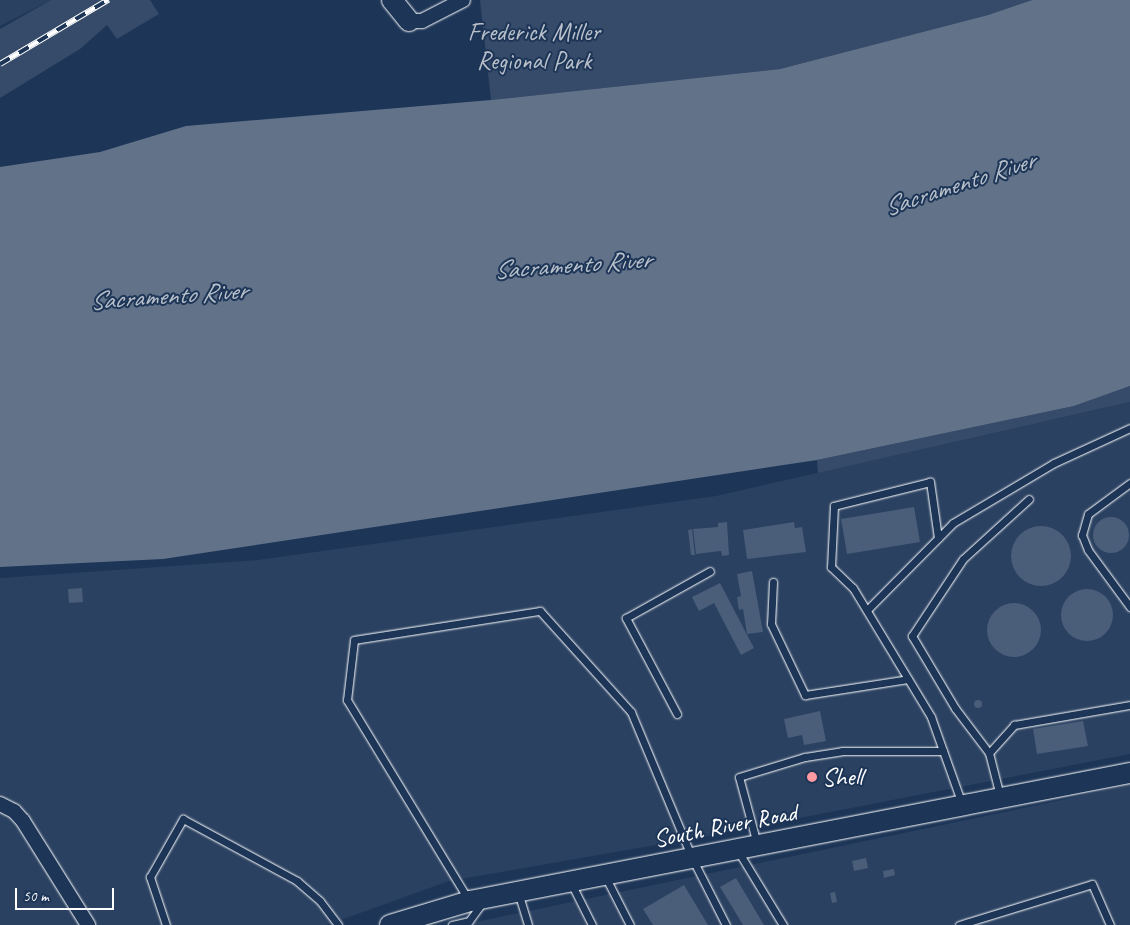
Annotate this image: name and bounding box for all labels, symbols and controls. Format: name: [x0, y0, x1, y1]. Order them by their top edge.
park label: Frederick Miller Regional Park: [468, 18, 600, 77]
water label: Sacramento River: [880, 145, 1038, 223]
water label: Sacramento River: [493, 244, 651, 286]
water label: Sacramento River: [89, 275, 247, 317]
place label: Shell: [822, 762, 863, 792]
marker: Shell: [806, 771, 818, 783]
street label: South River Road: [650, 797, 800, 855]
scale bar: [18, 878, 116, 910]
text: 50 m: [23, 887, 49, 906]

